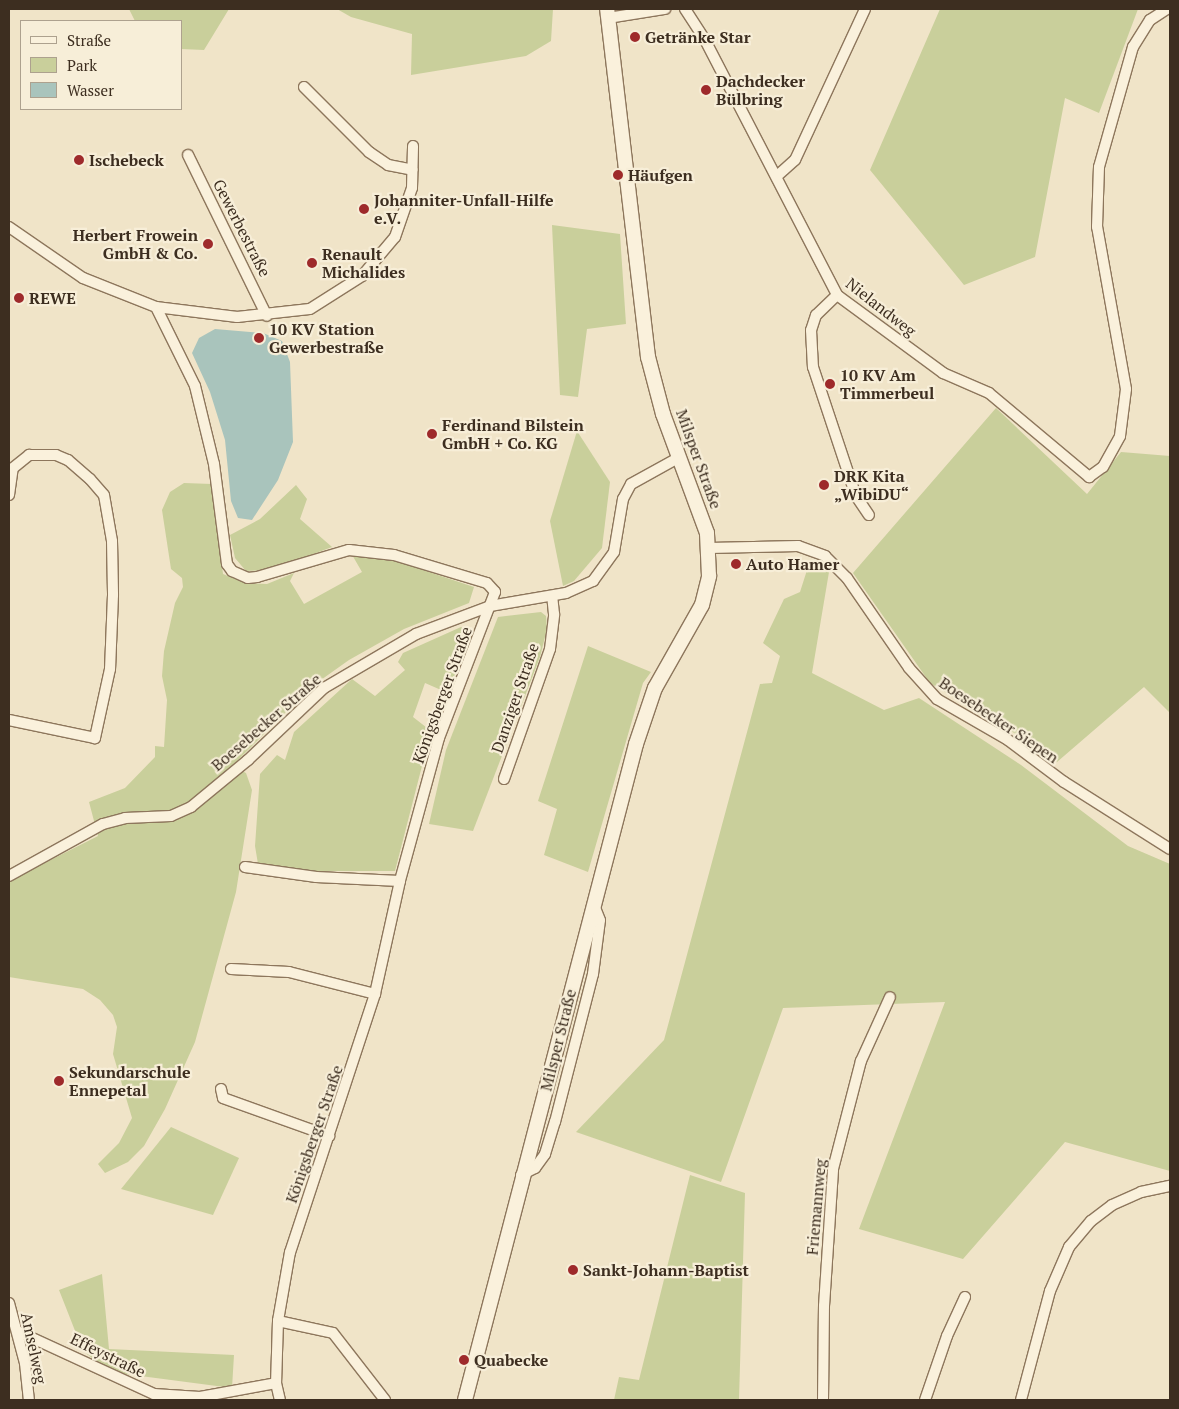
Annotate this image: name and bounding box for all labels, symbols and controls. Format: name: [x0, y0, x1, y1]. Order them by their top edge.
legend: [20, 20, 182, 110]
place label: Getränke Star: [645, 27, 751, 47]
text: Straße: [67, 30, 111, 50]
marker: Getränke Star: [629, 31, 641, 43]
text: Park: [67, 55, 97, 75]
place label: Dachdecker Bülbring: [716, 71, 805, 109]
text: Wasser: [67, 80, 114, 100]
marker: Dachdecker Bülbring: [700, 84, 712, 96]
place label: Ischebeck: [89, 150, 164, 170]
marker: Ischebeck: [73, 154, 85, 166]
place label: Häufgen: [628, 165, 693, 185]
marker: Häufgen: [612, 169, 624, 181]
street label: Gewerbestraße: [209, 176, 275, 280]
place label: Johanniter-Unfall-Hilfe e.V.: [374, 190, 553, 228]
marker: Johanniter-Unfall-Hilfe e.V.: [358, 203, 370, 215]
place label: Herbert Frowein GmbH & Co.: [73, 225, 198, 263]
marker: Herbert Frowein GmbH & Co.: [202, 238, 214, 250]
place label: Renault Michalides: [322, 244, 405, 282]
marker: Renault Michalides: [306, 257, 318, 269]
street label: Nielandweg: [842, 274, 920, 340]
place label: REWE: [29, 288, 76, 308]
marker: REWE: [13, 292, 25, 304]
place label: 10 KV Station Gewerbestraße: [269, 319, 384, 357]
marker: 10 KV Station Gewerbestraße: [253, 332, 265, 344]
place label: 10 KV Am Timmerbeul: [840, 365, 934, 403]
marker: 10 KV Am Timmerbeul: [824, 378, 836, 390]
street label: Milsper Straße: [672, 407, 726, 511]
place label: Ferdinand Bilstein GmbH + Co. KG: [442, 415, 584, 453]
marker: Ferdinand Bilstein GmbH + Co. KG: [426, 428, 438, 440]
place label: DRK Kita „WibiDU“: [834, 466, 909, 504]
marker: DRK Kita „WibiDU“: [818, 479, 830, 491]
place label: Auto Hamer: [746, 554, 839, 574]
marker: Auto Hamer: [730, 558, 742, 570]
street label: Königsberger Straße: [408, 624, 476, 766]
street label: Danziger Straße: [487, 640, 543, 756]
street label: Boesebecker Straße: [207, 669, 325, 775]
street label: Boesebecker Siepen: [936, 673, 1062, 767]
street label: Milsper Straße: [536, 987, 580, 1093]
place label: Sekundarschule Ennepetal: [69, 1062, 191, 1100]
street label: Königsberger Straße: [281, 1063, 347, 1205]
marker: Sekundarschule Ennepetal: [53, 1075, 65, 1087]
street label: Friemannweg: [802, 1158, 830, 1256]
place label: Sankt-Johann-Baptist: [583, 1260, 749, 1280]
marker: Sankt-Johann-Baptist: [567, 1264, 579, 1276]
street label: Amselweg: [17, 1311, 51, 1385]
street label: Effeystraße: [67, 1329, 149, 1381]
place label: Quabecke: [474, 1350, 548, 1370]
marker: Quabecke: [458, 1354, 470, 1366]

